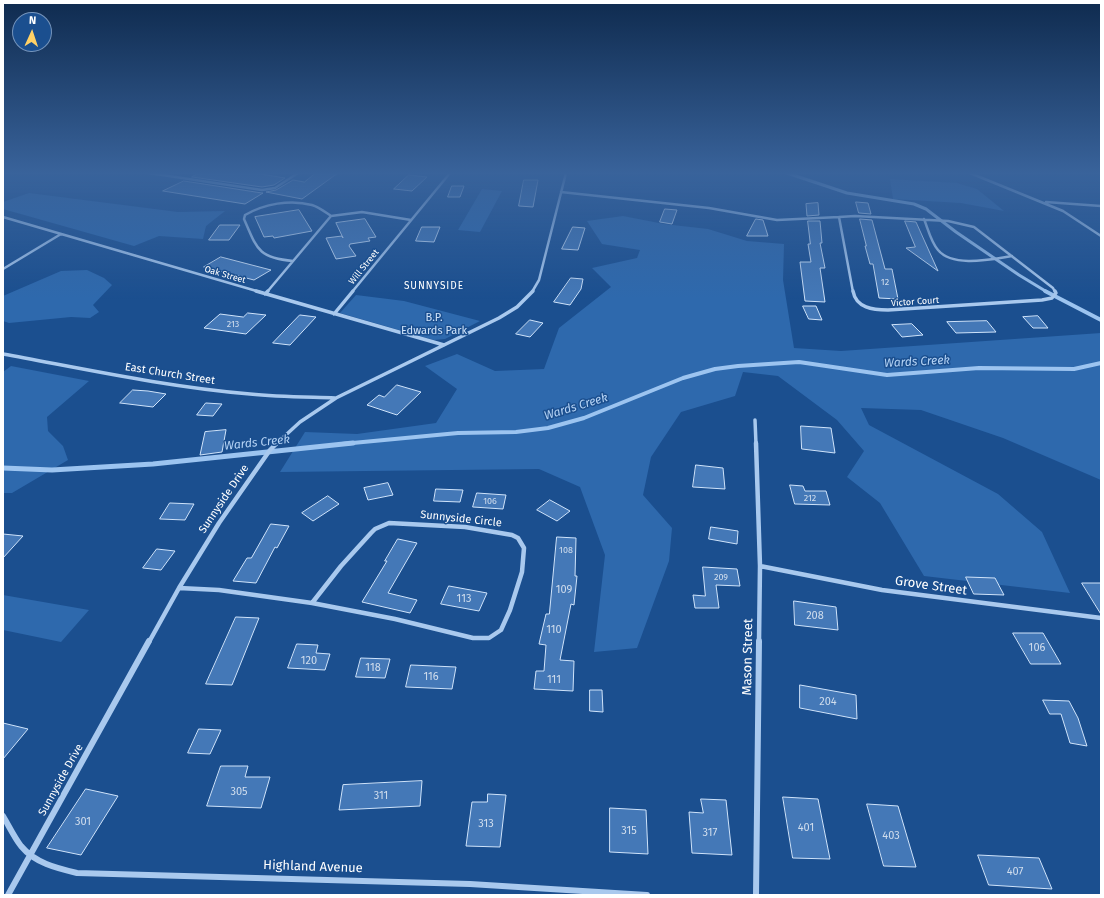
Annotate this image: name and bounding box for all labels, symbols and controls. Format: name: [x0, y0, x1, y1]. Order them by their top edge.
north arrow: [12, 12, 52, 52]
text: N: [29, 14, 37, 27]
street label: Will Street: [347, 247, 381, 287]
street label: Oak Street: [203, 264, 247, 286]
house number: 12: [881, 277, 889, 287]
district label: SUNNYSIDE: [404, 280, 464, 292]
street label: Victor Court: [891, 295, 939, 309]
park label: B.P. Edwards Park: [401, 311, 467, 337]
house number: 213: [227, 319, 239, 329]
water label: Wards Creek: [884, 353, 950, 371]
street label: East Church Street: [124, 360, 216, 388]
water label: Wards Creek: [542, 390, 610, 424]
water label: Wards Creek: [223, 432, 291, 454]
street label: Sunnyside Drive: [196, 462, 252, 536]
house number: 212: [804, 493, 816, 503]
house number: 106: [483, 496, 497, 506]
street label: Sunnyside Circle: [420, 508, 502, 530]
house number: 108: [559, 545, 573, 555]
house number: 209: [714, 572, 728, 582]
street label: Grove Street: [894, 573, 968, 599]
house number: 109: [556, 583, 572, 597]
house number: 113: [457, 592, 471, 606]
house number: 208: [806, 609, 824, 623]
street label: Mason Street: [740, 618, 756, 696]
house number: 110: [546, 623, 562, 637]
house number: 106: [1029, 641, 1045, 655]
house number: 120: [301, 654, 317, 668]
house number: 118: [365, 661, 381, 675]
house number: 116: [423, 670, 439, 684]
house number: 111: [547, 673, 561, 687]
house number: 204: [819, 695, 837, 709]
street label: Sunnyside Drive: [36, 742, 86, 818]
house number: 305: [230, 785, 248, 799]
house number: 311: [374, 789, 388, 803]
house number: 301: [75, 815, 91, 829]
house number: 313: [478, 817, 494, 831]
house number: 401: [798, 821, 814, 835]
house number: 315: [621, 824, 637, 838]
house number: 317: [703, 826, 717, 840]
house number: 403: [882, 829, 900, 843]
street label: Highland Avenue: [263, 857, 363, 877]
house number: 407: [1007, 865, 1023, 879]

